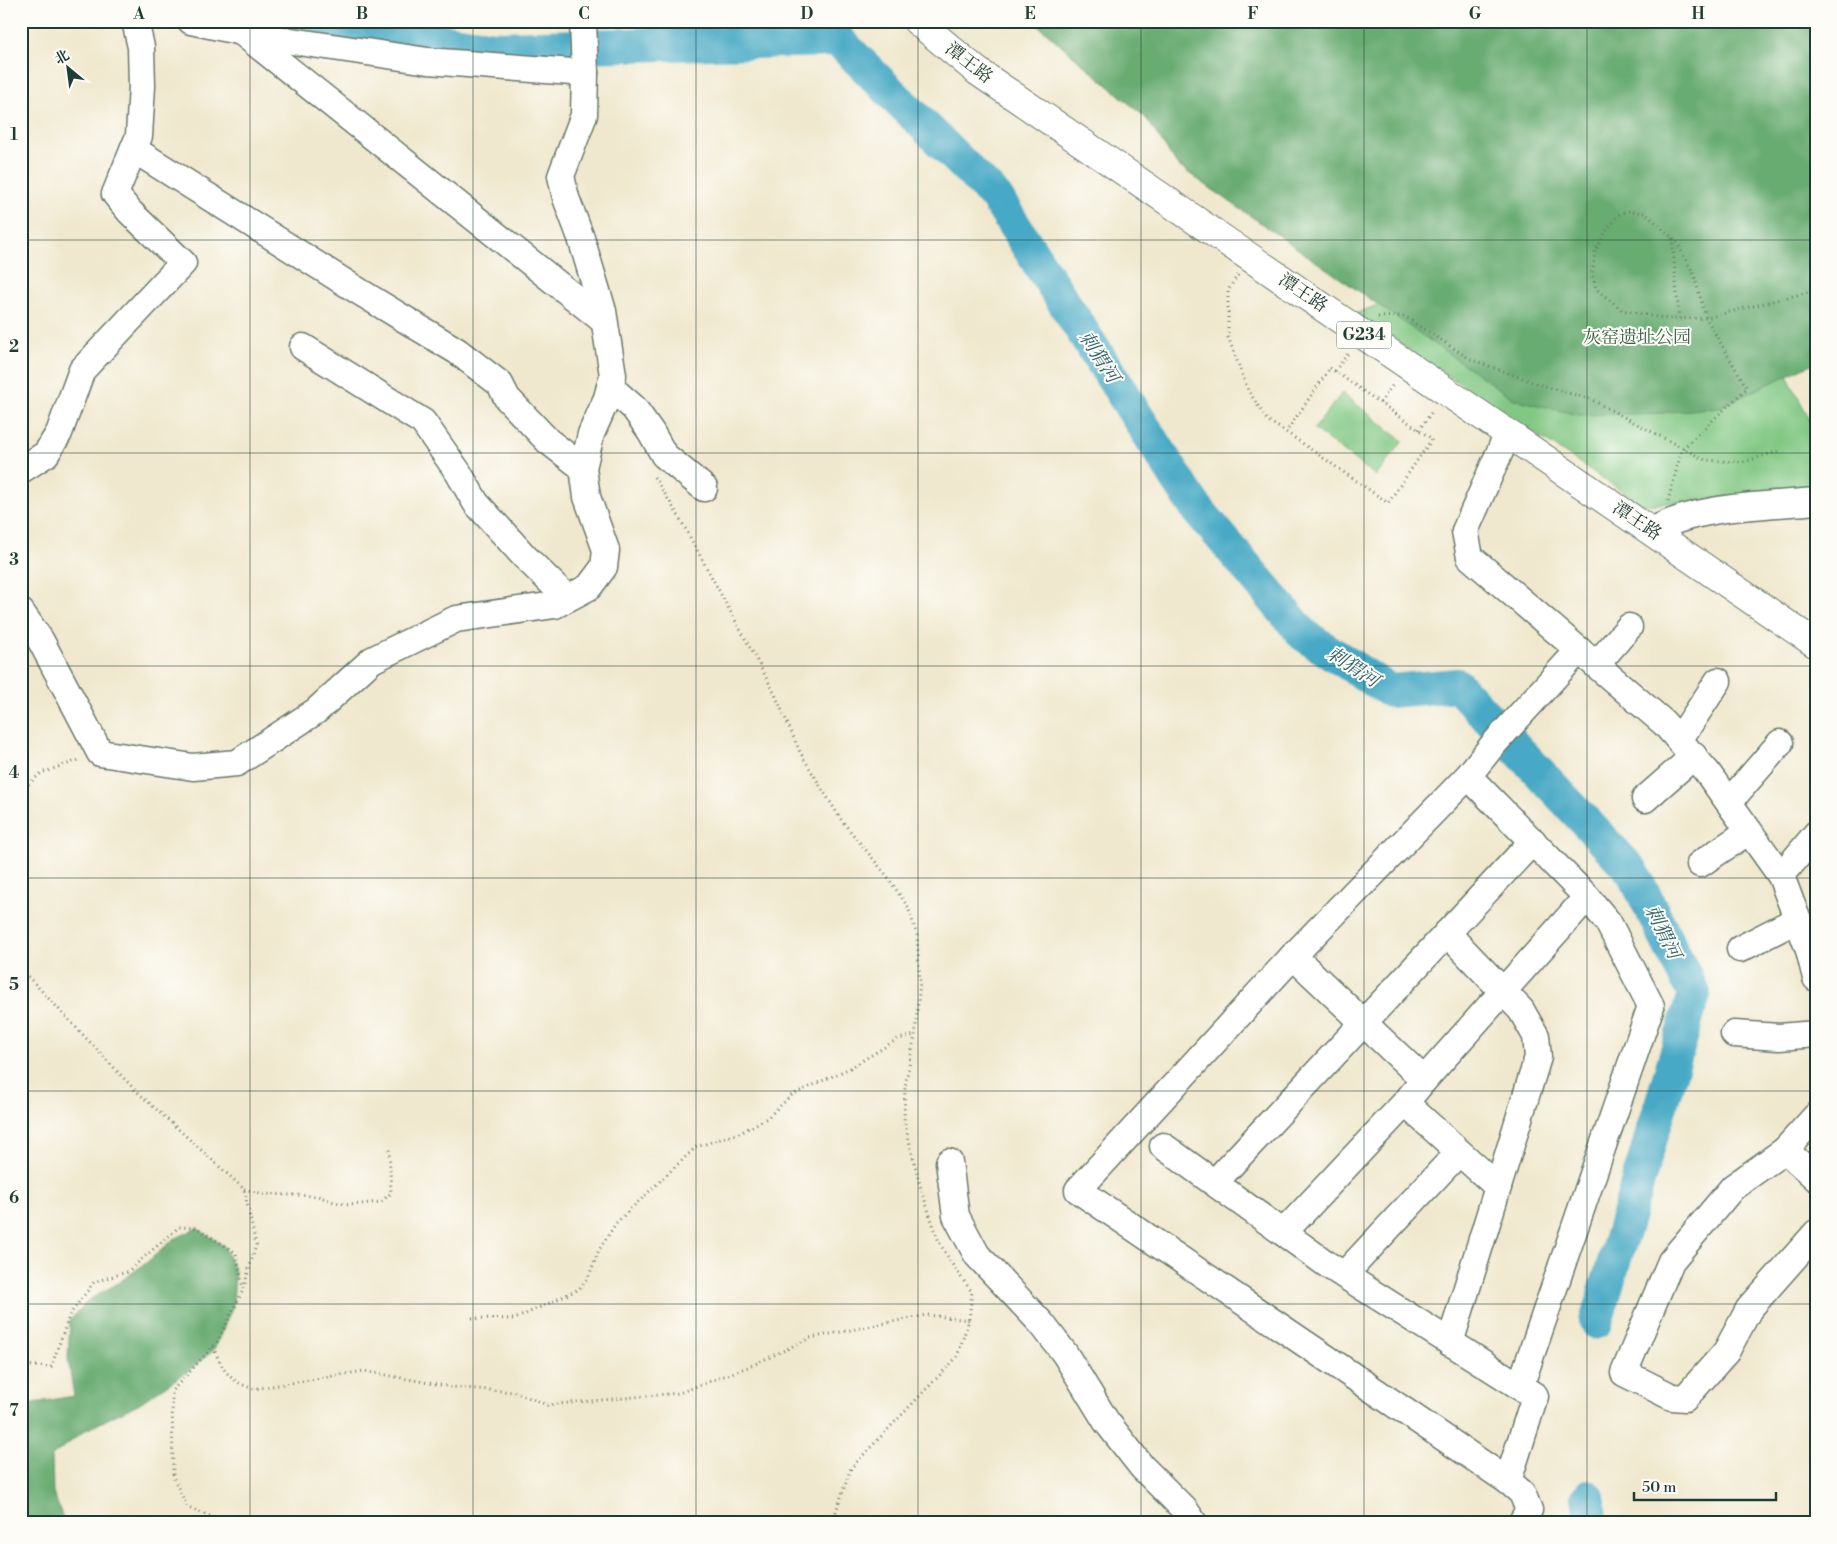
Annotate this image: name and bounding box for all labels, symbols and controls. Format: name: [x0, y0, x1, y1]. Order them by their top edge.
text: A: [132, 4, 145, 24]
text: B: [356, 4, 368, 24]
text: C: [578, 4, 590, 24]
text: D: [801, 4, 814, 24]
text: E: [1024, 4, 1036, 24]
text: F: [1247, 4, 1259, 24]
text: G: [1469, 4, 1482, 24]
text: H: [1691, 4, 1705, 24]
street label: 潭王路: [941, 37, 997, 89]
north arrow: [42, 42, 92, 92]
text: 北: [52, 46, 73, 69]
text: 1: [10, 125, 18, 145]
street label: 潭王路: [1274, 268, 1332, 318]
road number: G234: [1336, 322, 1392, 348]
park label: 灰窑遗址公园: [1583, 326, 1691, 349]
water label: 刺猬河: [1073, 327, 1126, 390]
text: 2: [9, 337, 19, 357]
street label: 潭王路: [1608, 496, 1666, 546]
text: 3: [9, 550, 19, 570]
water label: 刺猬河: [1323, 641, 1386, 694]
text: 4: [9, 763, 20, 783]
water label: 刺猬河: [1640, 901, 1688, 966]
text: 5: [9, 975, 19, 995]
text: 6: [9, 1188, 19, 1208]
text: 7: [9, 1401, 19, 1421]
scale bar: [1634, 1469, 1777, 1501]
text: 50 m: [1642, 1478, 1676, 1497]

